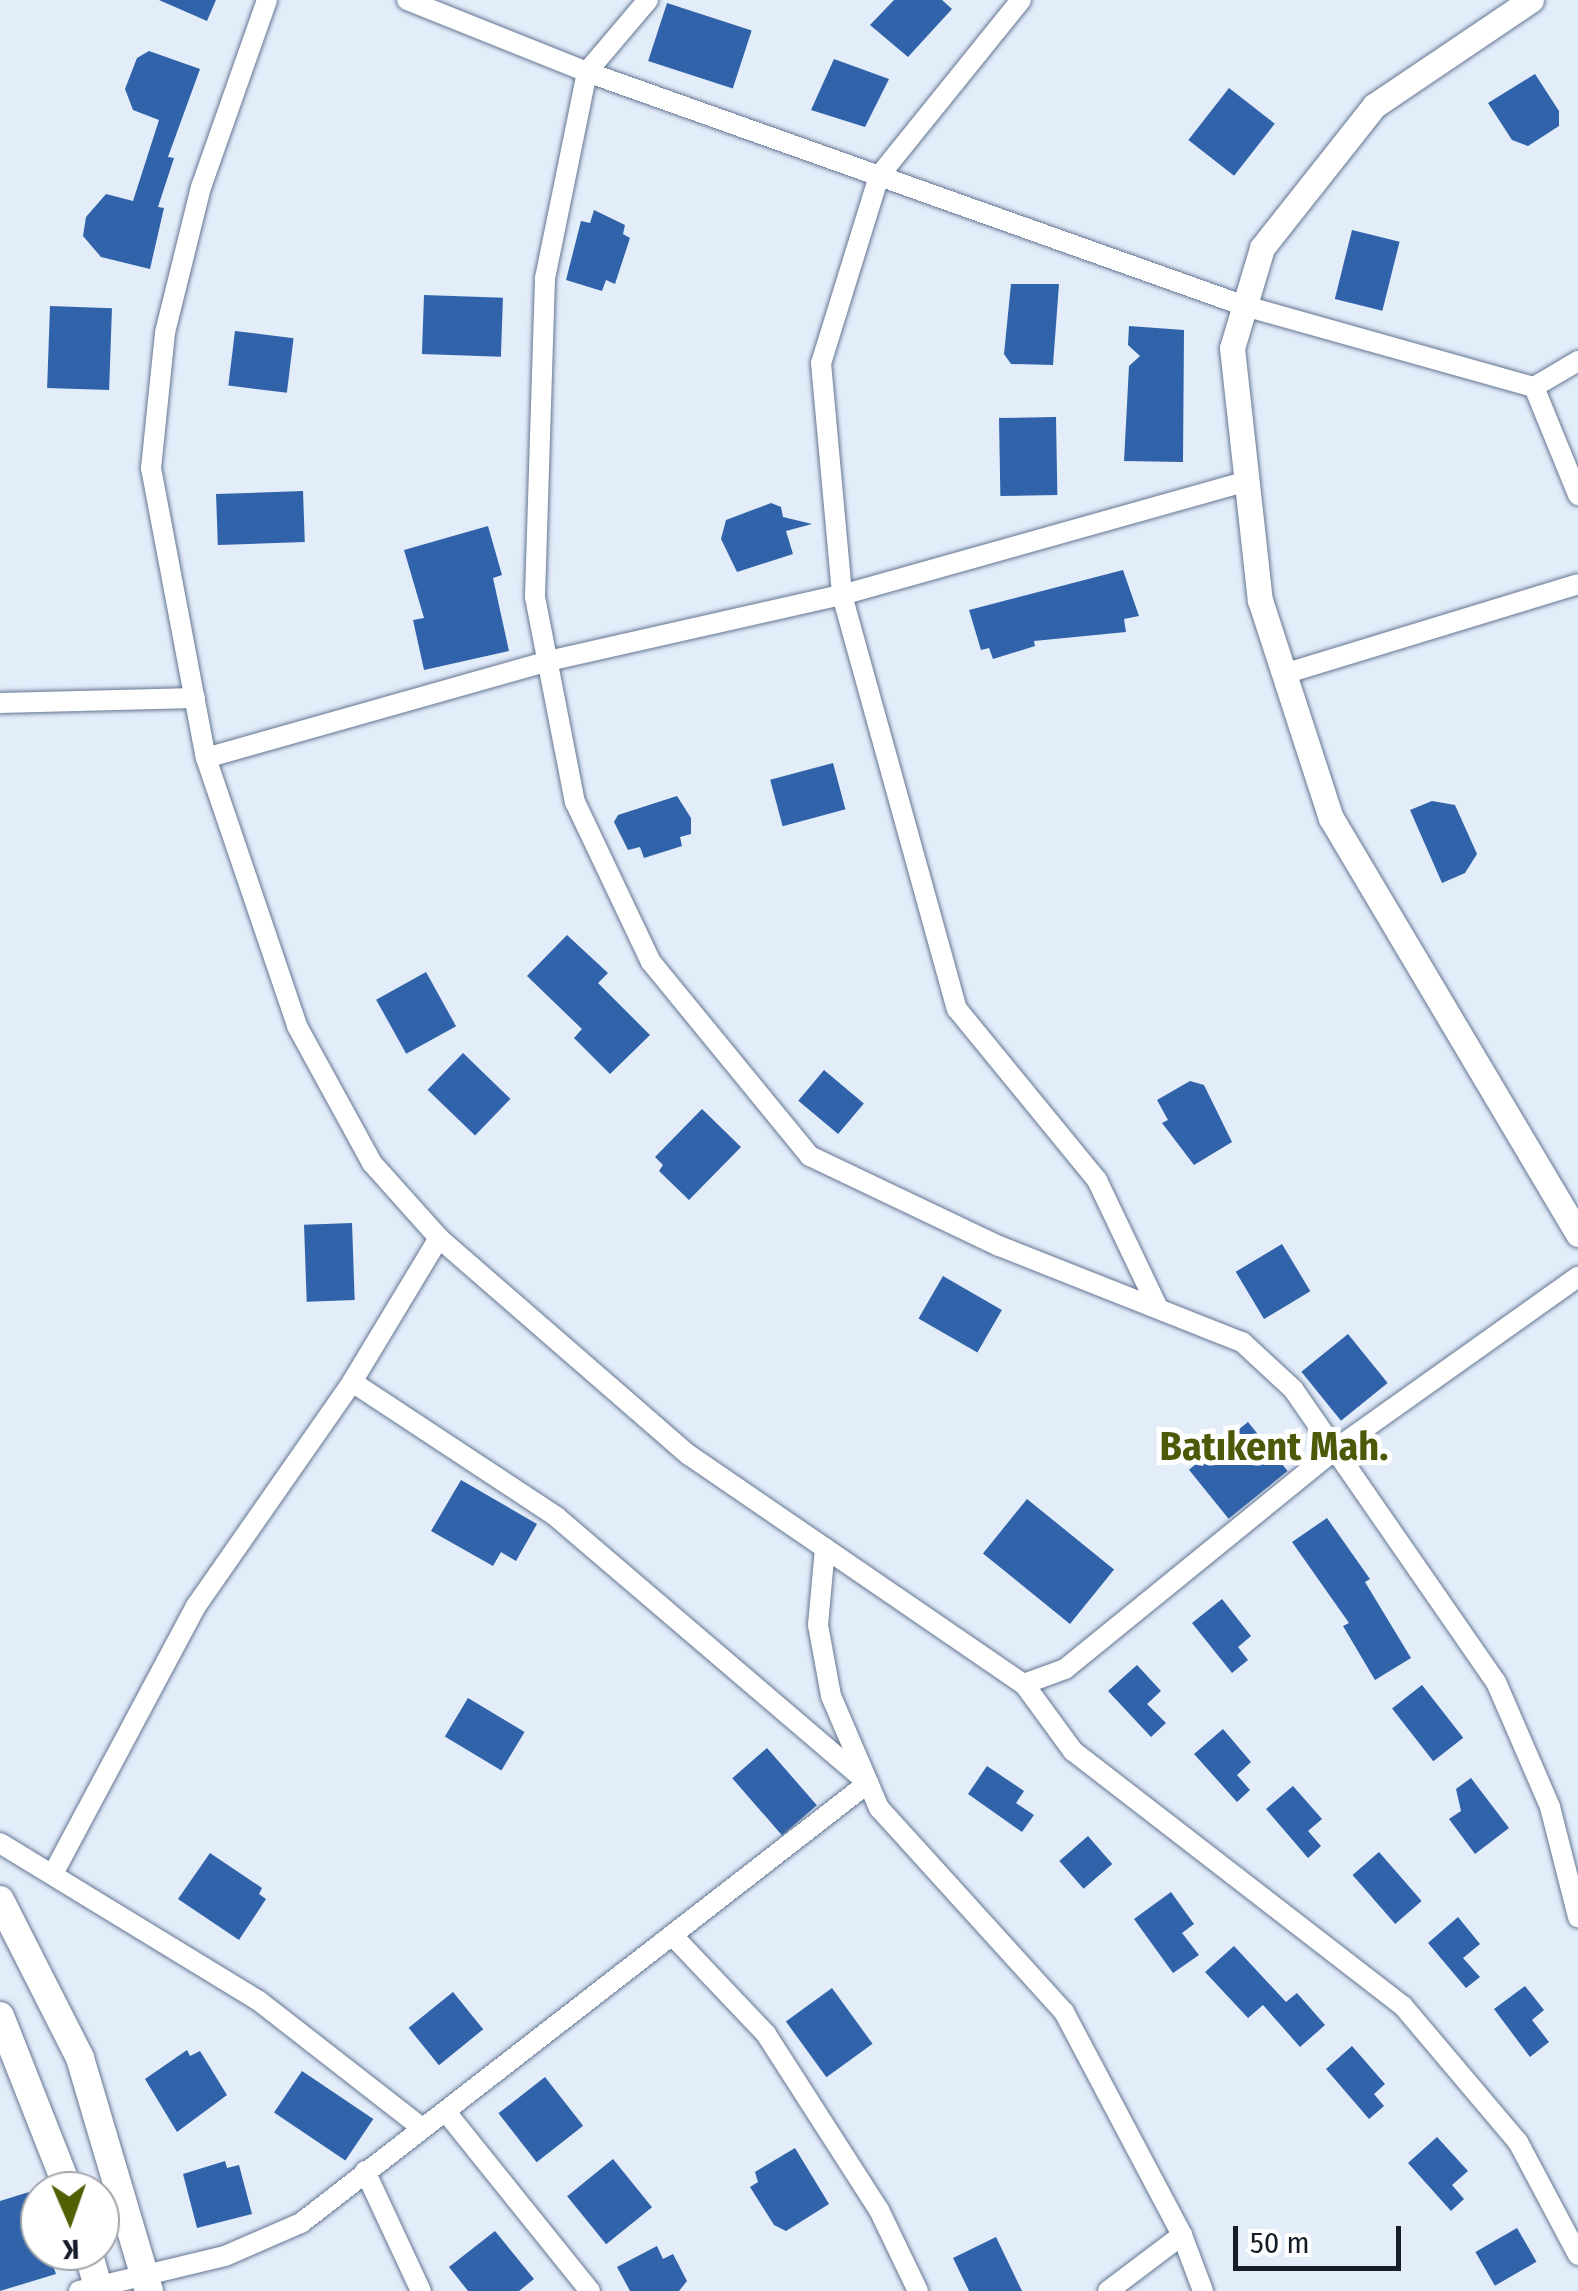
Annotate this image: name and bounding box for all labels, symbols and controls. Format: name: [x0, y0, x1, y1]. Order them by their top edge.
district label: Batıkent Mah.: [1160, 1423, 1388, 1471]
north arrow: [20, 2171, 120, 2271]
scale bar: [1238, 2206, 1406, 2268]
text: 50 m: [1250, 2225, 1310, 2261]
text: K: [62, 2233, 80, 2266]

